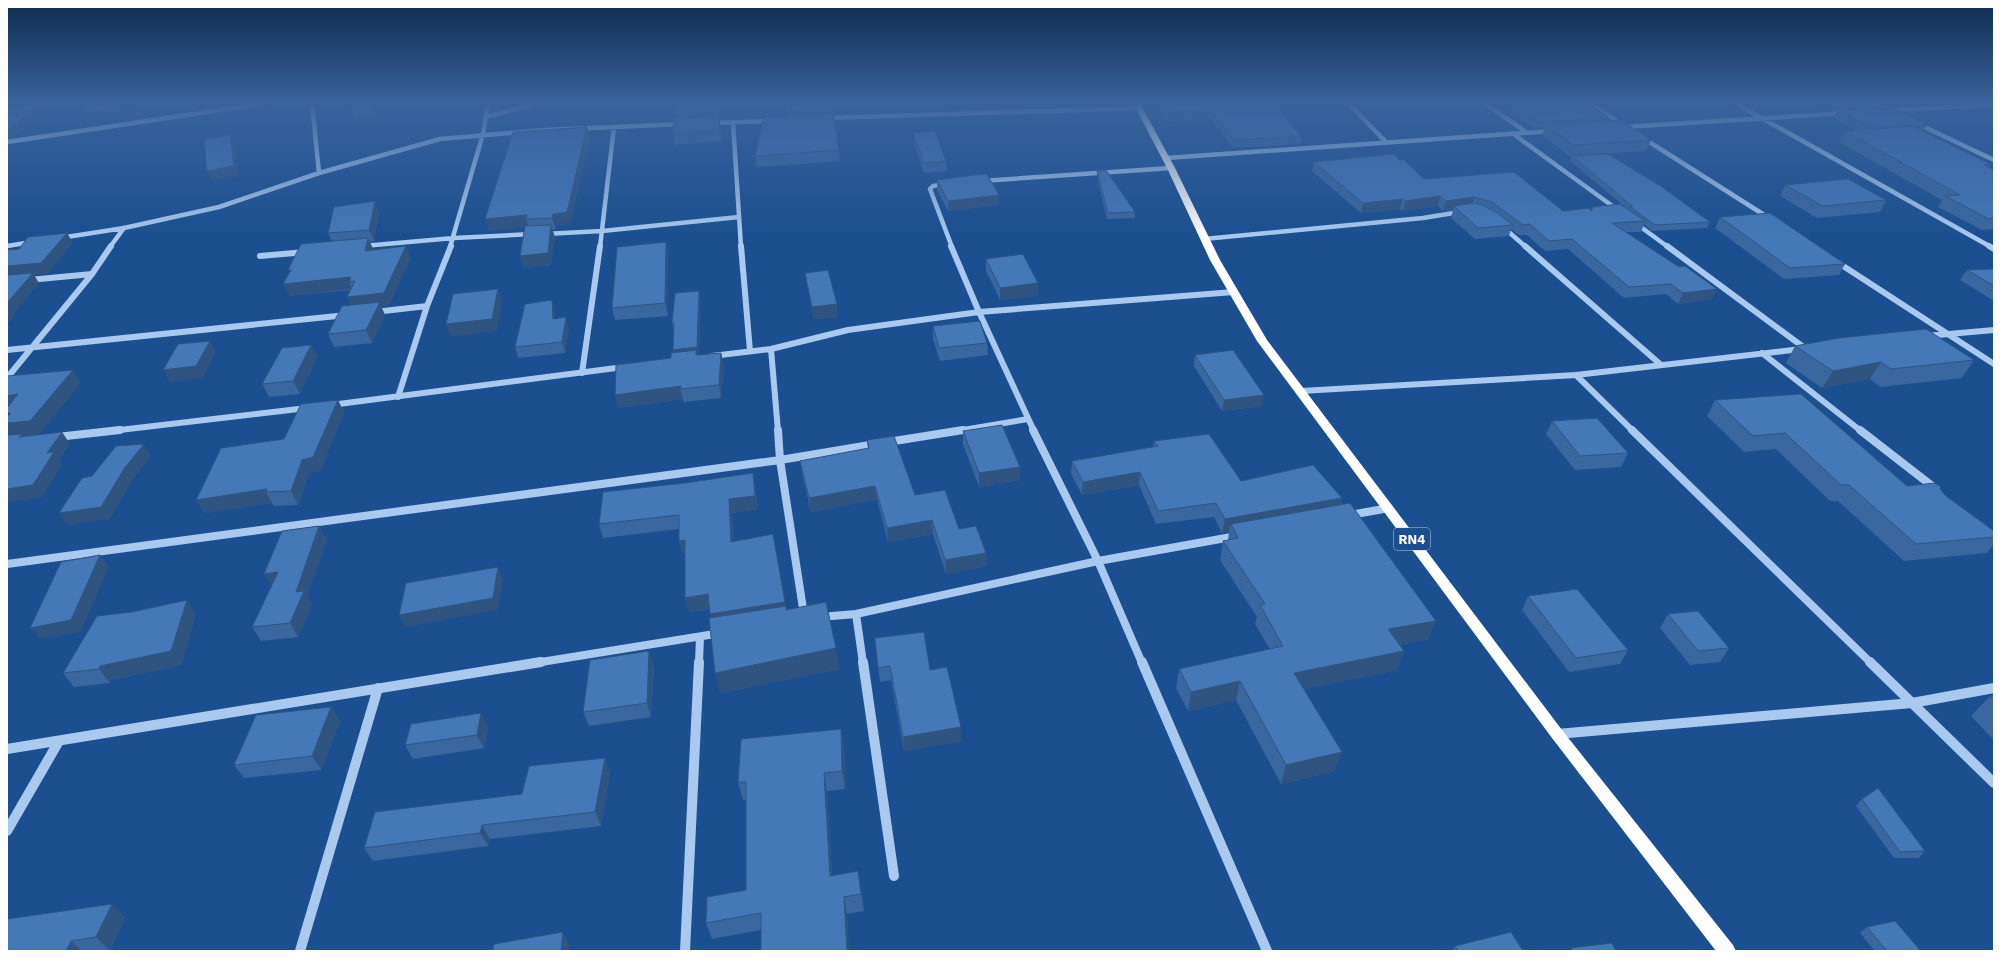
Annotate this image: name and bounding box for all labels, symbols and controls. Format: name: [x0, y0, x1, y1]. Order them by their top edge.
road number: RN4: [1394, 528, 1430, 550]

